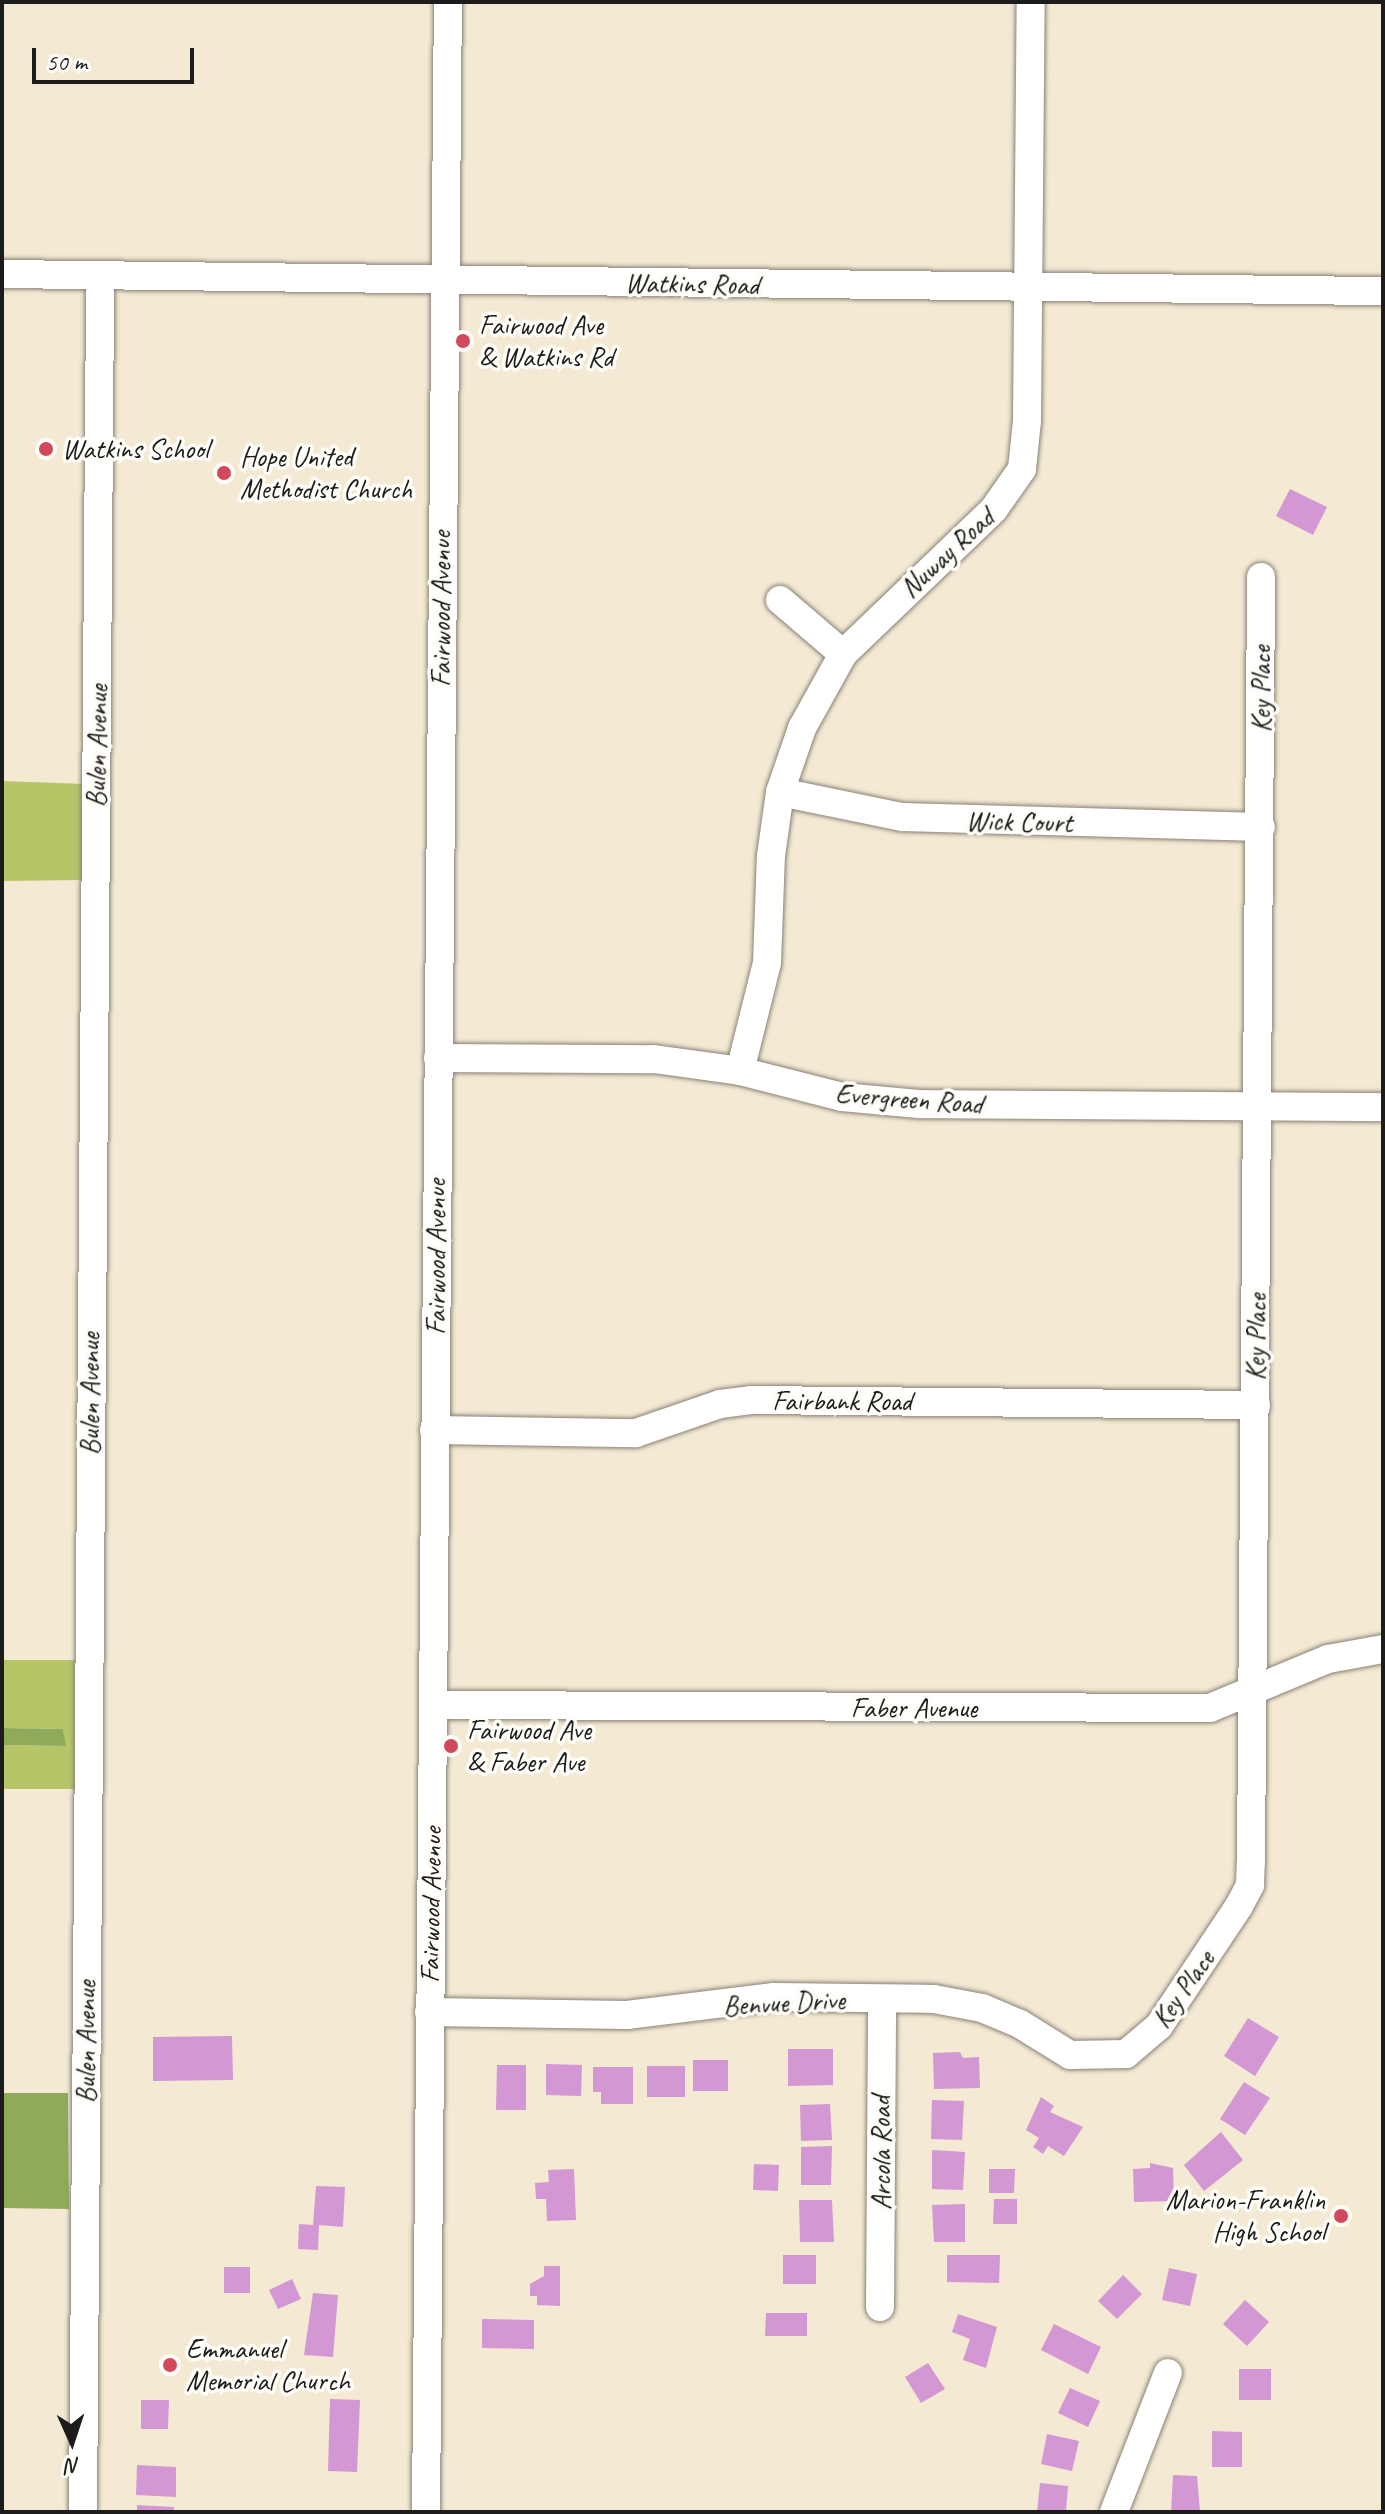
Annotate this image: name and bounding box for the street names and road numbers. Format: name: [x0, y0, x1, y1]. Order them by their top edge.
street label: Watkins Road: [625, 266, 759, 302]
street label: Nuway Road: [893, 501, 1001, 605]
street label: Fairwood Avenue: [424, 531, 458, 687]
street label: Key Place: [1244, 645, 1278, 733]
street label: Bulen Avenue: [79, 684, 115, 808]
street label: Wick Court: [966, 804, 1072, 840]
street label: Evergreen Road: [834, 1077, 984, 1121]
street label: Fairwood Avenue: [419, 1179, 453, 1335]
street label: Key Place: [1238, 1293, 1274, 1381]
street label: Bulen Avenue: [73, 1333, 107, 1455]
street label: Fairbank Road: [772, 1384, 912, 1418]
street label: Faber Avenue: [851, 1691, 977, 1725]
street label: Fairwood Avenue: [413, 1827, 449, 1983]
street label: Key Place: [1144, 1944, 1222, 2034]
street label: Bulen Avenue: [69, 1981, 103, 2103]
street label: Benvue Drive: [722, 1983, 846, 2023]
street label: Arcola Road: [864, 2096, 898, 2210]

